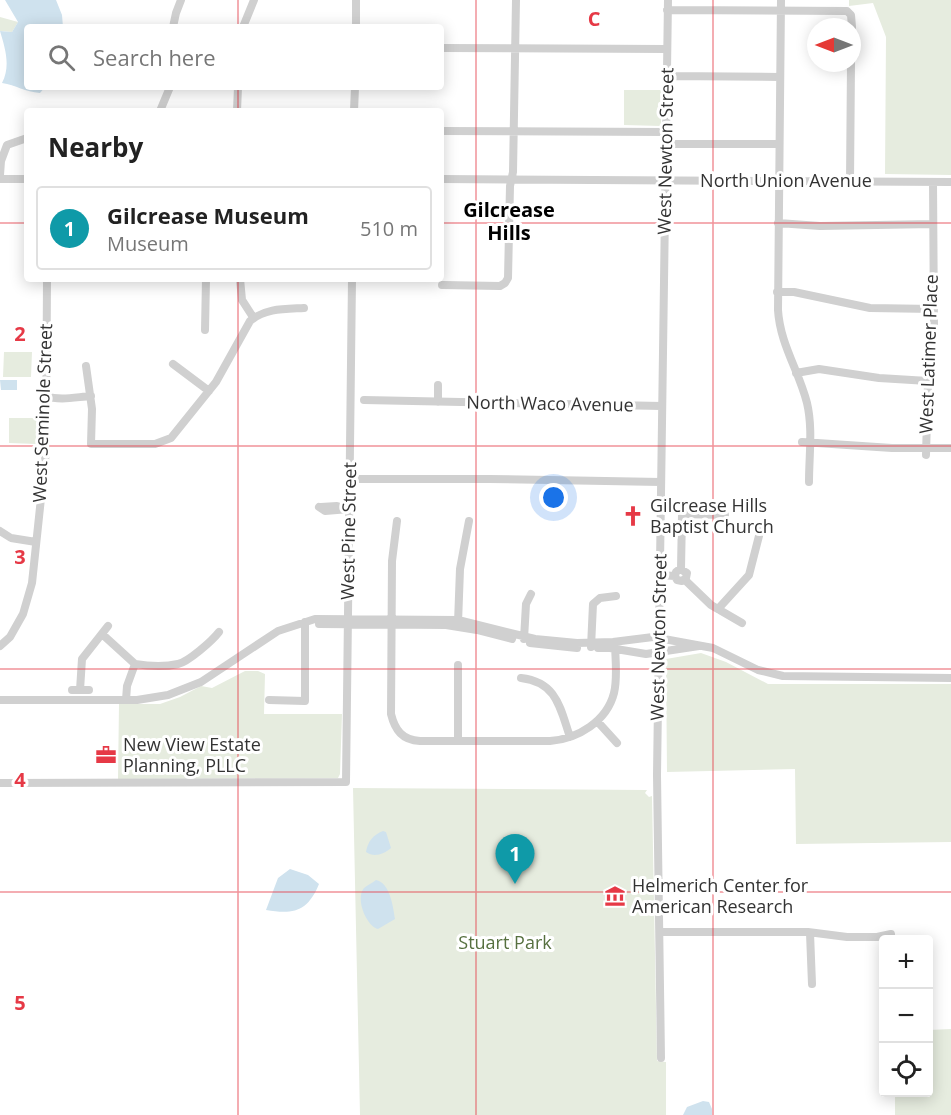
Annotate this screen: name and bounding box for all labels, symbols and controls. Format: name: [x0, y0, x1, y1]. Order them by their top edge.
text: C: [588, 5, 601, 32]
north arrow: [807, 18, 861, 72]
search box: [24, 24, 444, 90]
icon: search: [45, 41, 78, 74]
text: Search here: [93, 42, 216, 72]
street label: West Newton Street: [652, 67, 678, 235]
text: Nearby: [48, 129, 143, 165]
street label: North Union Avenue: [700, 168, 872, 192]
district label: Gilcrease Hills: [463, 196, 555, 246]
text: Gilcrease Museum: [107, 200, 309, 230]
text: 1: [64, 215, 75, 242]
text: 510 m: [360, 215, 418, 242]
text: Museum: [107, 230, 189, 257]
street label: West Latimer Place: [913, 274, 943, 434]
text: 2: [14, 320, 26, 347]
street label: West Seminole Street: [27, 323, 57, 503]
street label: North Waco Avenue: [466, 390, 634, 416]
street label: West Pine Street: [335, 462, 361, 600]
your location: [539, 483, 568, 512]
place label: Gilcrease Hills Baptist Church: [650, 493, 774, 538]
church icon: Gilcrease Hills Baptist Church: [621, 504, 645, 528]
text: 3: [14, 543, 26, 570]
street label: West Newton Street: [645, 553, 671, 721]
place label: New View Estate Planning, PLLC: [123, 732, 261, 777]
office icon: New View Estate Planning, PLLC: [94, 743, 118, 767]
text: 4: [14, 766, 26, 793]
pin: 1: [496, 834, 534, 884]
place label: Helmerich Center for American Research: [632, 873, 809, 918]
museum icon: Helmerich Center for American Research: [603, 884, 627, 908]
park label: Stuart Park: [458, 930, 552, 954]
map controls: [879, 935, 933, 1097]
button: +: [879, 935, 933, 989]
text: 5: [14, 989, 26, 1016]
button: −: [879, 989, 933, 1043]
button: locate: [879, 1043, 933, 1097]

